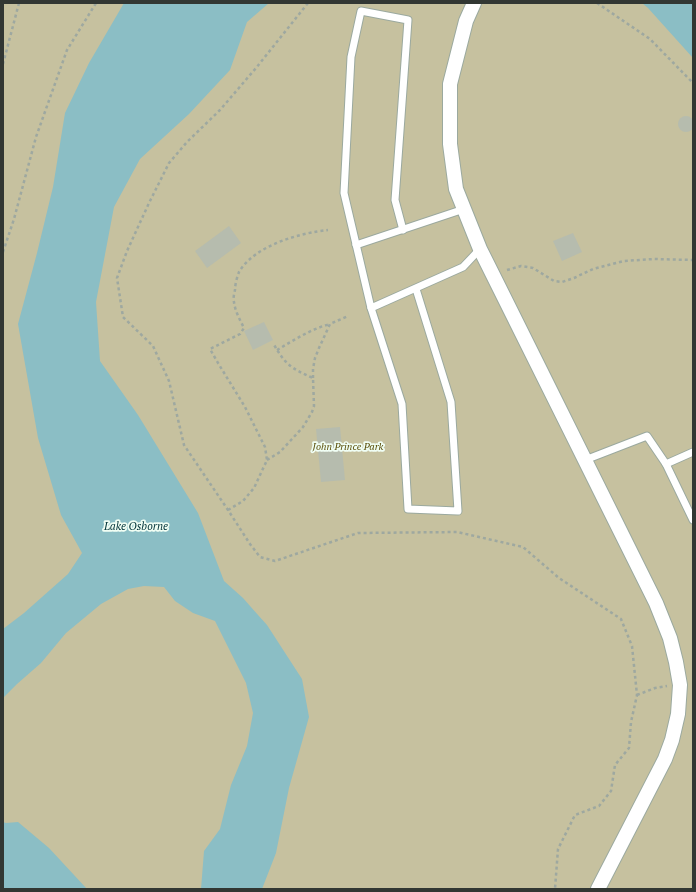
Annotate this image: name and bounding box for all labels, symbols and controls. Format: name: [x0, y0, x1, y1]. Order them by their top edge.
park label: John Prince Park: [312, 440, 384, 453]
water label: Lake Osborne: [103, 519, 168, 533]

